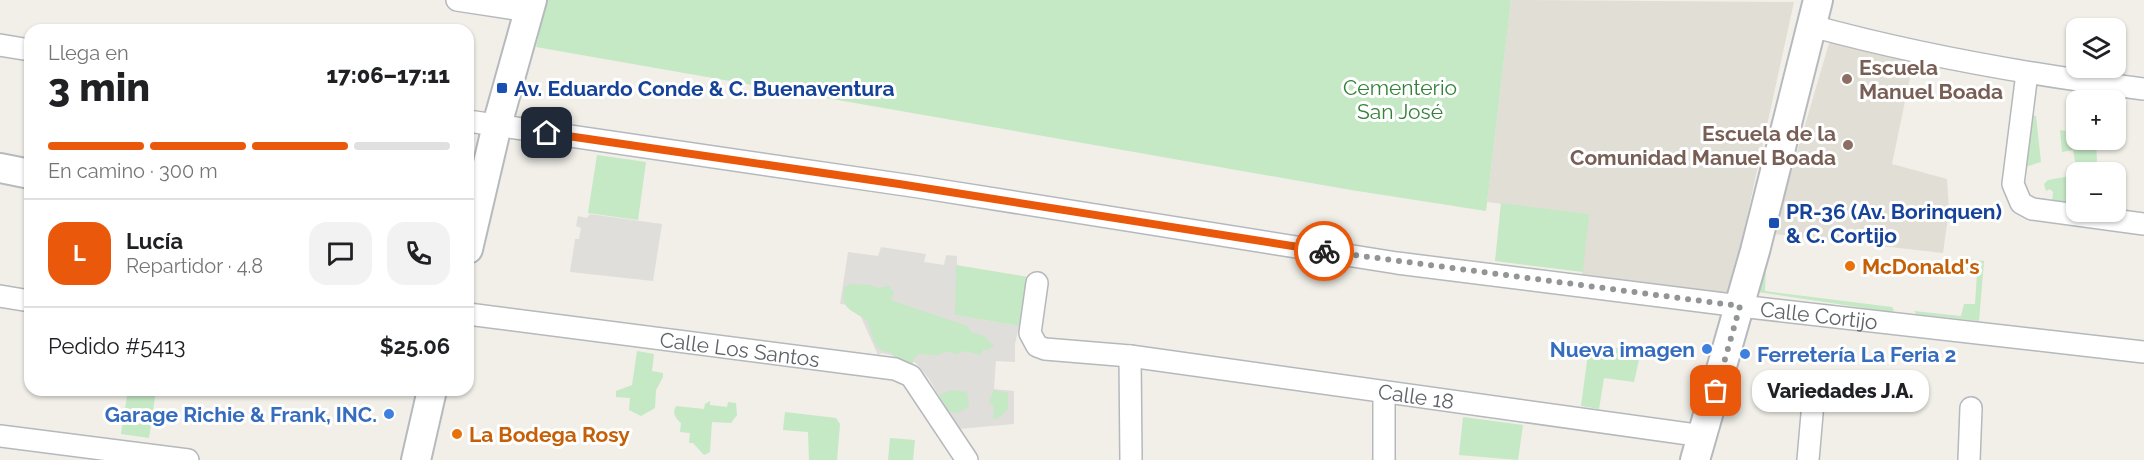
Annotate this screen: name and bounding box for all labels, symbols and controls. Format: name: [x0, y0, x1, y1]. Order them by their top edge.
map controls: [2066, 18, 2126, 222]
button: layers: [2066, 18, 2126, 78]
text: Llega en: [48, 41, 129, 65]
place label: Escuela Manuel Boada: [1859, 55, 2003, 104]
text: 17:06–17:11: [327, 62, 450, 88]
text: 3 min: [48, 64, 150, 110]
marker: Escuela Manuel Boada: [1840, 72, 1854, 86]
park label: Cementerio San José: [1343, 75, 1457, 124]
place label: Av. Eduardo Conde & C. Buenaventura: [514, 76, 894, 101]
marker: Av. Eduardo Conde & C. Buenaventura: [495, 81, 509, 95]
button: +: [2066, 90, 2126, 150]
pin: [521, 107, 572, 158]
icon: home: [530, 116, 563, 149]
place label: Escuela de la Comunidad Manuel Boada: [1570, 121, 1836, 170]
marker: Escuela de la Comunidad Manuel Boada: [1841, 138, 1855, 152]
text: En camino · 300 m: [48, 159, 218, 183]
button: −: [2066, 162, 2126, 222]
place label: PR-36 (Av. Borinquen) & C. Cortijo: [1786, 199, 2002, 248]
marker: PR-36 (Av. Borinquen) & C. Cortijo: [1767, 216, 1781, 230]
courier: [1294, 221, 1354, 281]
button: chat: [309, 222, 372, 285]
button: phone: [387, 222, 450, 285]
text: Lucía: [126, 228, 183, 254]
icon: bike: [1308, 235, 1341, 268]
text: L: [73, 240, 86, 266]
text: Repartidor · 4.8: [126, 254, 263, 278]
place label: McDonald's: [1862, 254, 1980, 279]
marker: McDonald's: [1843, 259, 1857, 273]
street label: Calle Cortijo: [1759, 296, 1879, 334]
street label: Calle Los Santos: [658, 326, 821, 372]
text: Pedido #5413: [48, 333, 185, 359]
text: $25.06: [380, 333, 450, 359]
place label: Nueva imagen: [1550, 337, 1695, 362]
marker: Nueva imagen: [1700, 342, 1714, 356]
place label: Ferretería La Feria 2: [1757, 342, 1956, 367]
marker: Ferretería La Feria 2: [1738, 347, 1752, 361]
pin: [1690, 365, 1741, 416]
callout: Variedades J.A.: [1752, 370, 1929, 412]
icon: bag: [1699, 374, 1732, 407]
street label: Calle 18: [1377, 378, 1456, 414]
text: Variedades J.A.: [1767, 379, 1914, 403]
place label: Garage Richie & Frank, INC.: [105, 402, 377, 427]
marker: Garage Richie & Frank, INC.: [382, 407, 396, 421]
place label: La Bodega Rosy: [469, 422, 630, 447]
marker: La Bodega Rosy: [450, 427, 464, 441]

